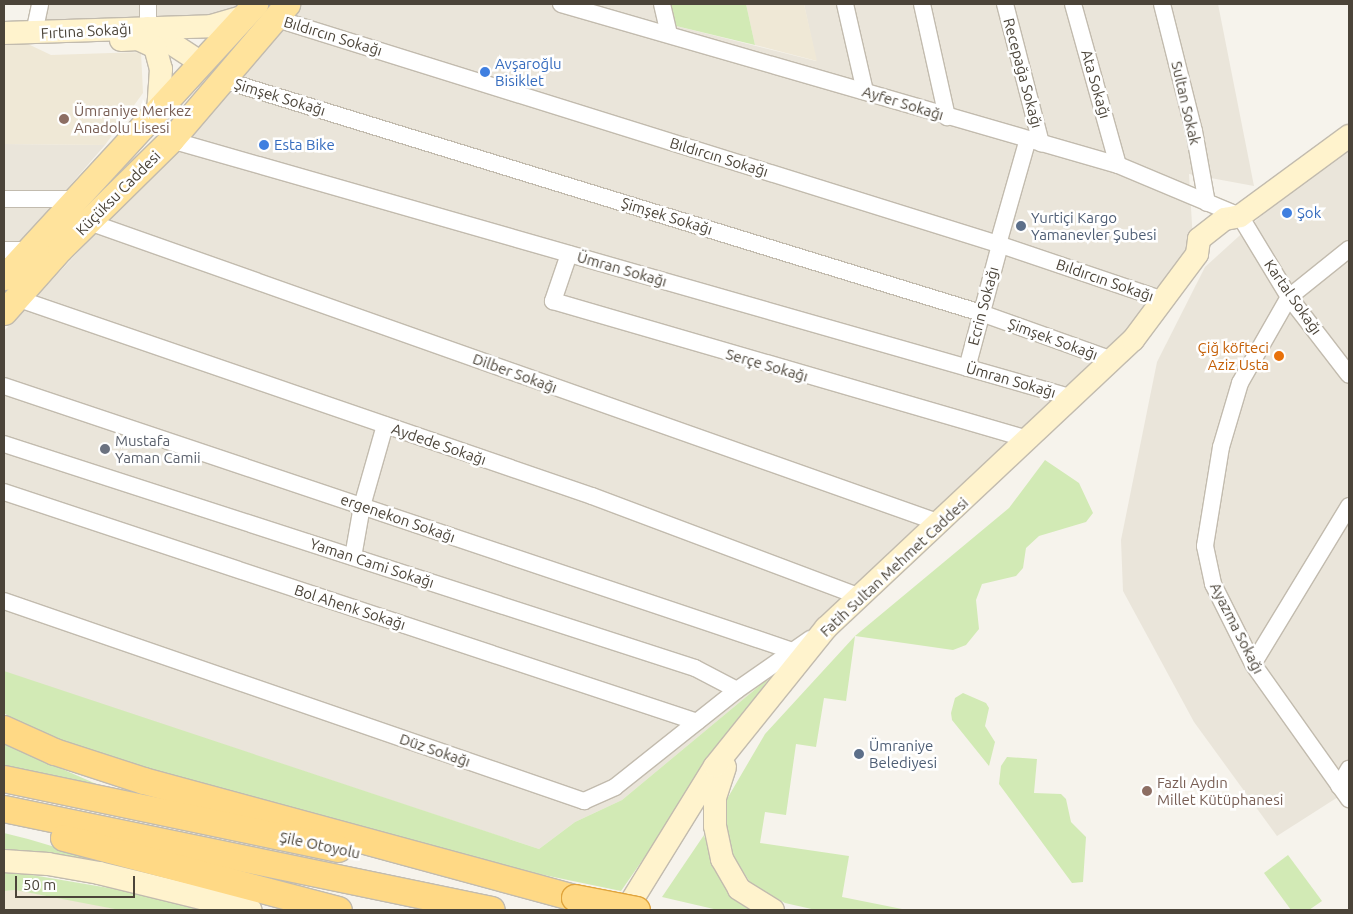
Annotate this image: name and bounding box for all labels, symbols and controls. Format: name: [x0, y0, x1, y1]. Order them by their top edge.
street label: Bıldırcın Sokağı: [282, 12, 384, 60]
street label: Recepağa Sokağı: [1000, 16, 1046, 130]
street label: Fırtına Sokağı: [40, 20, 132, 42]
street label: Ata Sokağı: [1078, 47, 1114, 121]
place label: Avşaroğlu Bisiklet: [495, 54, 562, 89]
street label: Sultan Sokak: [1168, 59, 1204, 147]
marker: Avşaroğlu Bisiklet: [479, 66, 491, 78]
street label: Şimşek Sokağı: [232, 75, 328, 119]
street label: Ayfer Sokağı: [860, 82, 946, 124]
place label: Ümraniye Merkez Anadolu Lisesi: [74, 101, 191, 136]
marker: Ümraniye Merkez Anadolu Lisesi: [58, 113, 70, 125]
street label: Bıldırcın Sokağı: [668, 133, 770, 181]
place label: Esta Bike: [274, 136, 335, 154]
marker: Esta Bike: [258, 139, 270, 151]
street label: Küçüksu Caddesi: [72, 147, 164, 239]
street label: Şimşek Sokağı: [619, 194, 715, 238]
place label: Şok: [1297, 204, 1321, 222]
marker: Şok: [1281, 207, 1293, 219]
place label: Yurtiçi Kargo Yamanevler Şubesi: [1031, 208, 1157, 243]
marker: Yurtiçi Kargo Yamanevler Şubesi: [1015, 220, 1027, 232]
street label: Ümran Sokağı: [575, 248, 669, 290]
street label: Bıldırcın Sokağı: [1054, 255, 1156, 305]
street label: Kartal Sokağı: [1260, 256, 1326, 338]
street label: Ecrin Sokağı: [964, 265, 1002, 347]
street label: Şimşek Sokağı: [1006, 314, 1100, 364]
place label: Çiğ köfteci Aziz Usta: [1198, 338, 1269, 373]
street label: Serçe Sokağı: [724, 345, 810, 385]
street label: Dilber Sokağı: [470, 349, 560, 397]
marker: Çiğ köfteci Aziz Usta: [1273, 350, 1285, 362]
street label: Ümran Sokağı: [964, 359, 1058, 401]
street label: Aydede Sokağı: [389, 419, 489, 469]
place label: Mustafa Yaman Camii: [115, 431, 201, 466]
marker: Mustafa Yaman Camii: [99, 443, 111, 455]
street label: ergenekon Sokağı: [338, 490, 458, 546]
street label: Fatih Sultan Mehmet Caddesi: [816, 494, 972, 640]
street label: Yaman Cami Sokağı: [308, 534, 436, 592]
street label: Ayazma Sokağı: [1206, 579, 1268, 677]
street label: Bol Ahenk Sokağı: [292, 581, 408, 633]
street label: Düz Sokağı: [397, 729, 473, 771]
place label: Ümraniye Belediyesi: [869, 736, 937, 771]
marker: Ümraniye Belediyesi: [853, 748, 865, 760]
place label: Fazlı Aydın Millet Kütüphanesi: [1157, 773, 1283, 808]
marker: Fazlı Aydın Millet Kütüphanesi: [1141, 785, 1153, 797]
street label: Şile Otoyolu: [278, 828, 362, 862]
scale bar: [18, 866, 138, 898]
text: 50 m: [23, 876, 56, 893]

